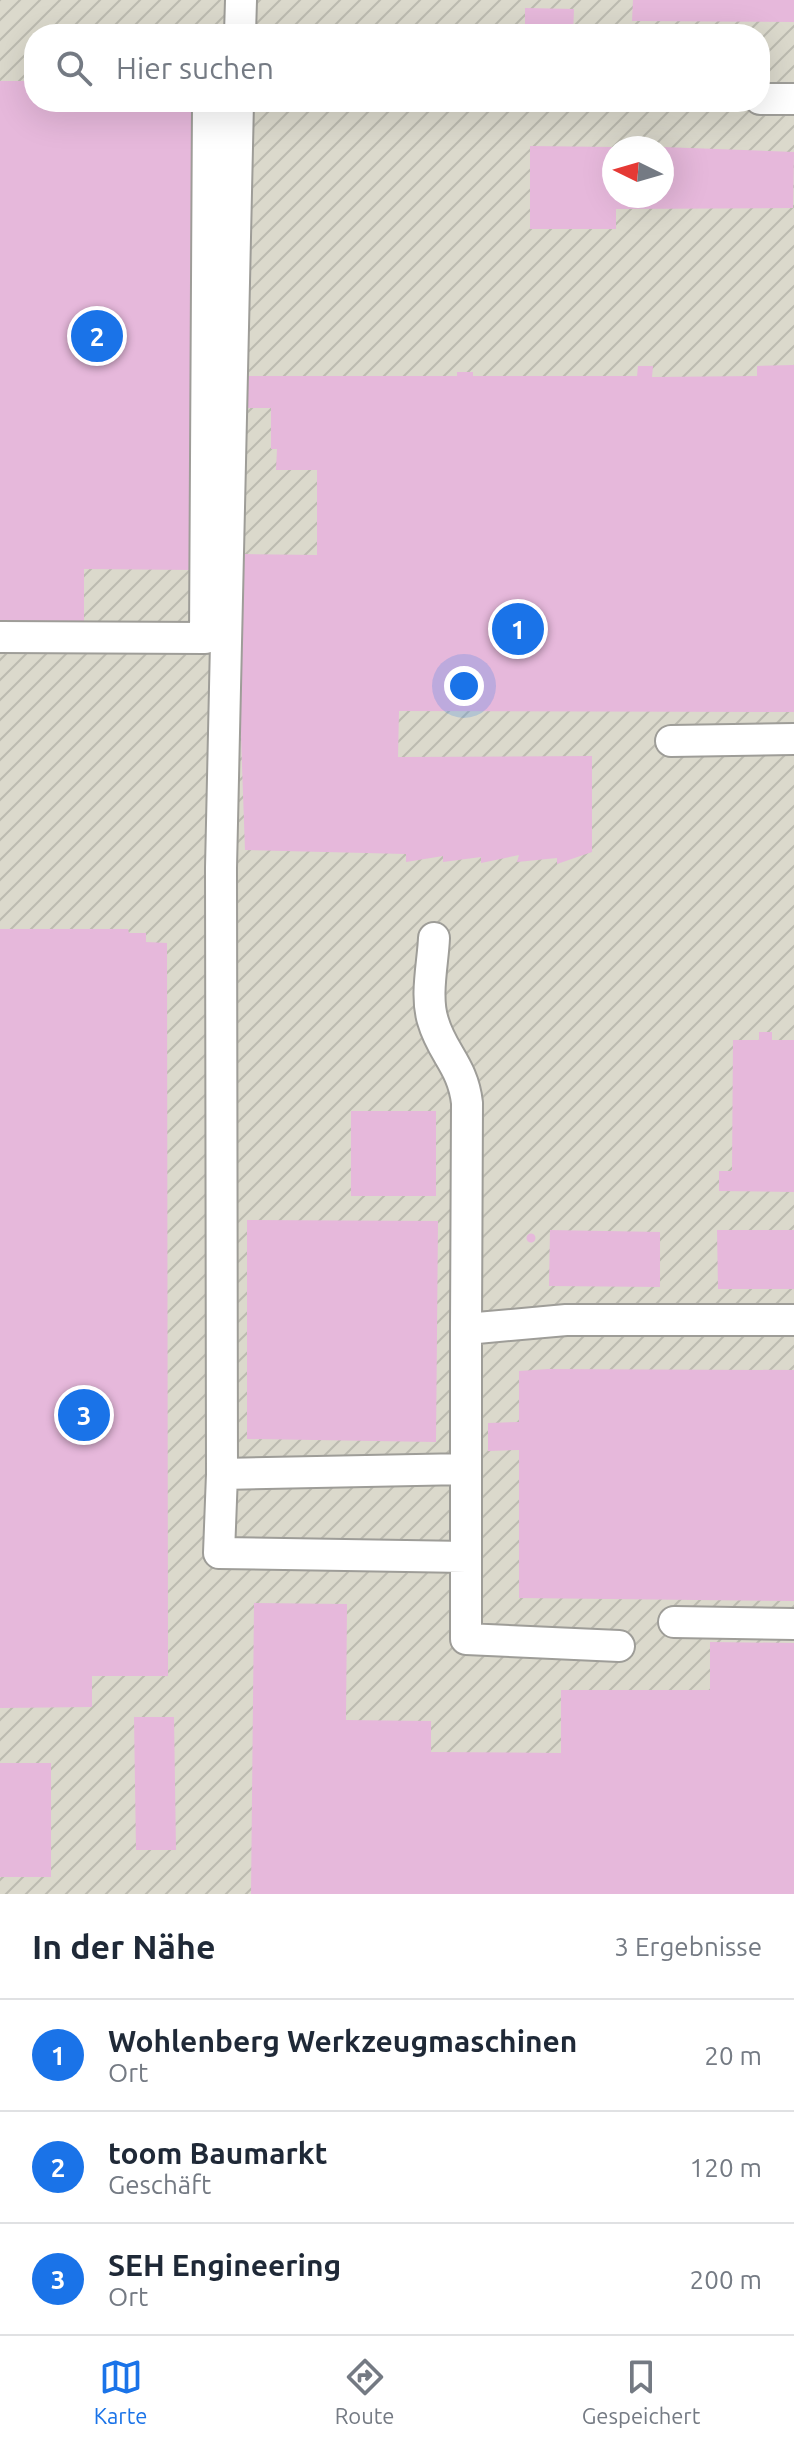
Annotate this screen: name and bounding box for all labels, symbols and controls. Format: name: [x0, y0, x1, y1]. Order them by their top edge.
search box: [24, 24, 770, 112]
icon: search: [52, 46, 96, 90]
text: Hier suchen: [116, 51, 274, 85]
north arrow: [602, 136, 674, 208]
pin: 2: [71, 306, 123, 366]
pin: 1: [492, 599, 544, 659]
your location: [444, 666, 484, 706]
pin: 3: [58, 1385, 110, 1445]
text: In der Nähe: [32, 1927, 215, 1965]
text: 3 Ergebnisse: [614, 1932, 762, 1961]
text: Wohlenberg Werkzeugmaschinen: [108, 2024, 577, 2058]
text: 1: [51, 2041, 65, 2070]
text: 20 m: [704, 2041, 762, 2070]
text: Ort: [108, 2058, 148, 2087]
text: toom Baumarkt: [108, 2136, 327, 2170]
text: 2: [51, 2153, 65, 2182]
text: 120 m: [690, 2153, 762, 2182]
text: Geschäft: [108, 2170, 211, 2199]
text: SEH Engineering: [108, 2248, 341, 2282]
text: 3: [51, 2265, 65, 2294]
text: 200 m: [690, 2265, 762, 2294]
text: Ort: [108, 2282, 148, 2311]
tab: Karte: [94, 2355, 147, 2428]
tab: Route: [335, 2355, 395, 2428]
tab: Gespeichert: [582, 2355, 700, 2428]

